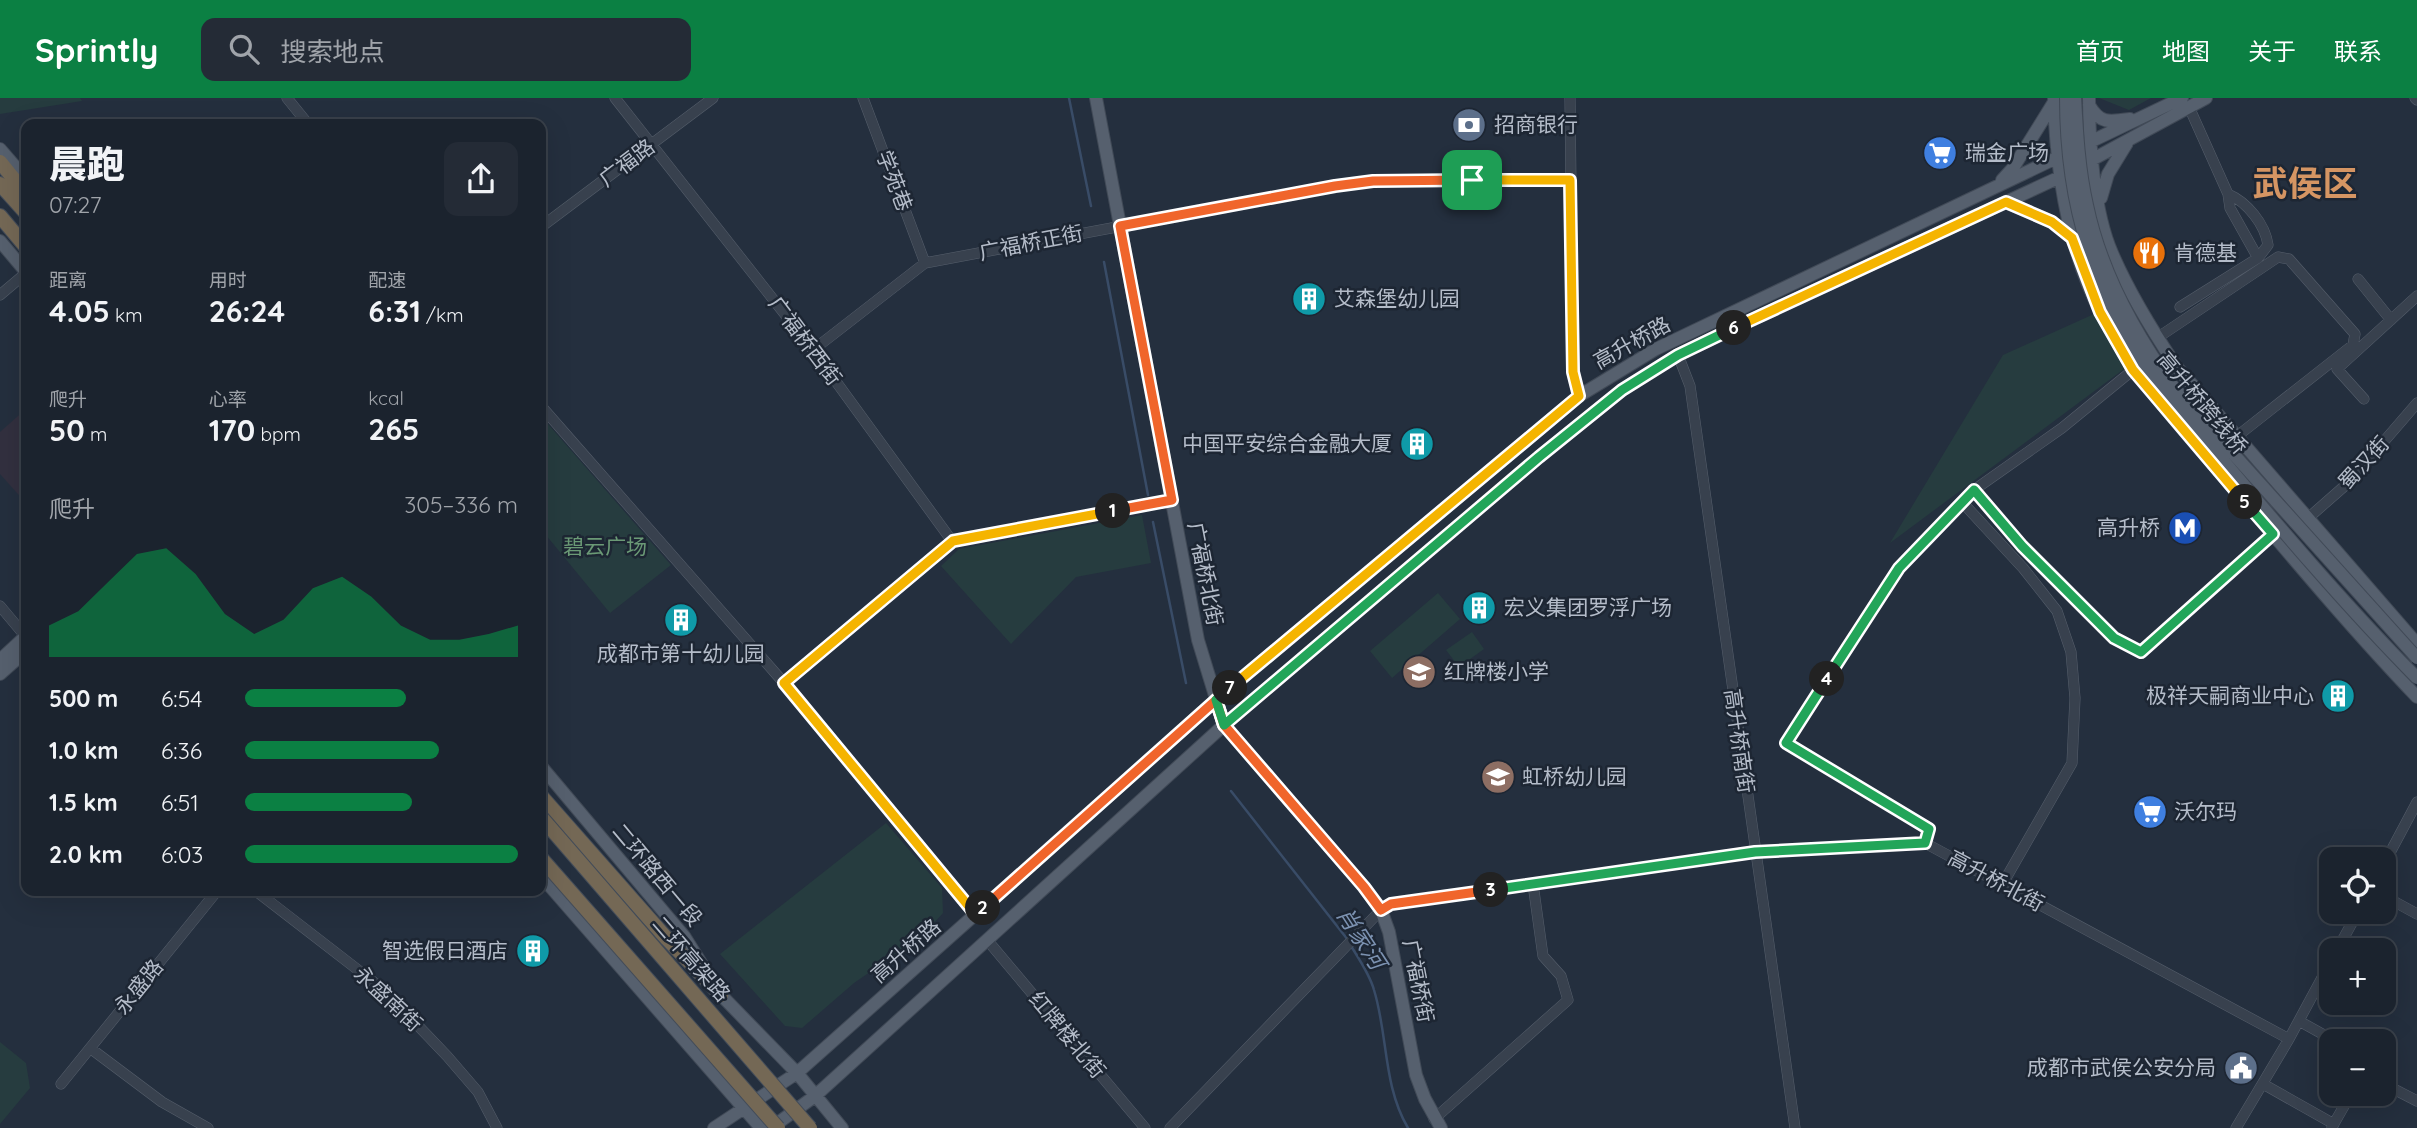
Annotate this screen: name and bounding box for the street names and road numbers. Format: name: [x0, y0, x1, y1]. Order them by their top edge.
street label: 广福路: [593, 133, 659, 192]
street label: 学苑巷: [872, 147, 918, 215]
street label: 广福桥正街: [977, 219, 1085, 265]
street label: 广福桥西街: [764, 291, 848, 390]
street label: 高升桥路: [1588, 310, 1675, 374]
street label: 高升桥跨线桥: [2152, 346, 2253, 459]
street label: 蜀汉街: [2333, 430, 2394, 494]
street label: 广福桥北街: [1183, 520, 1229, 628]
street label: 高升桥南街: [1720, 687, 1760, 795]
street label: 二环路西一段: [607, 818, 708, 931]
street label: 高升桥北街: [1944, 844, 2049, 916]
street label: 二环高架路: [648, 910, 736, 1006]
street label: 高升桥路: [865, 913, 946, 988]
street label: 广福桥街: [1398, 937, 1440, 1025]
street label: 永盛路: [108, 954, 168, 1019]
street label: 永盛南街: [349, 960, 428, 1036]
street label: 红牌楼北街: [1024, 986, 1111, 1083]

